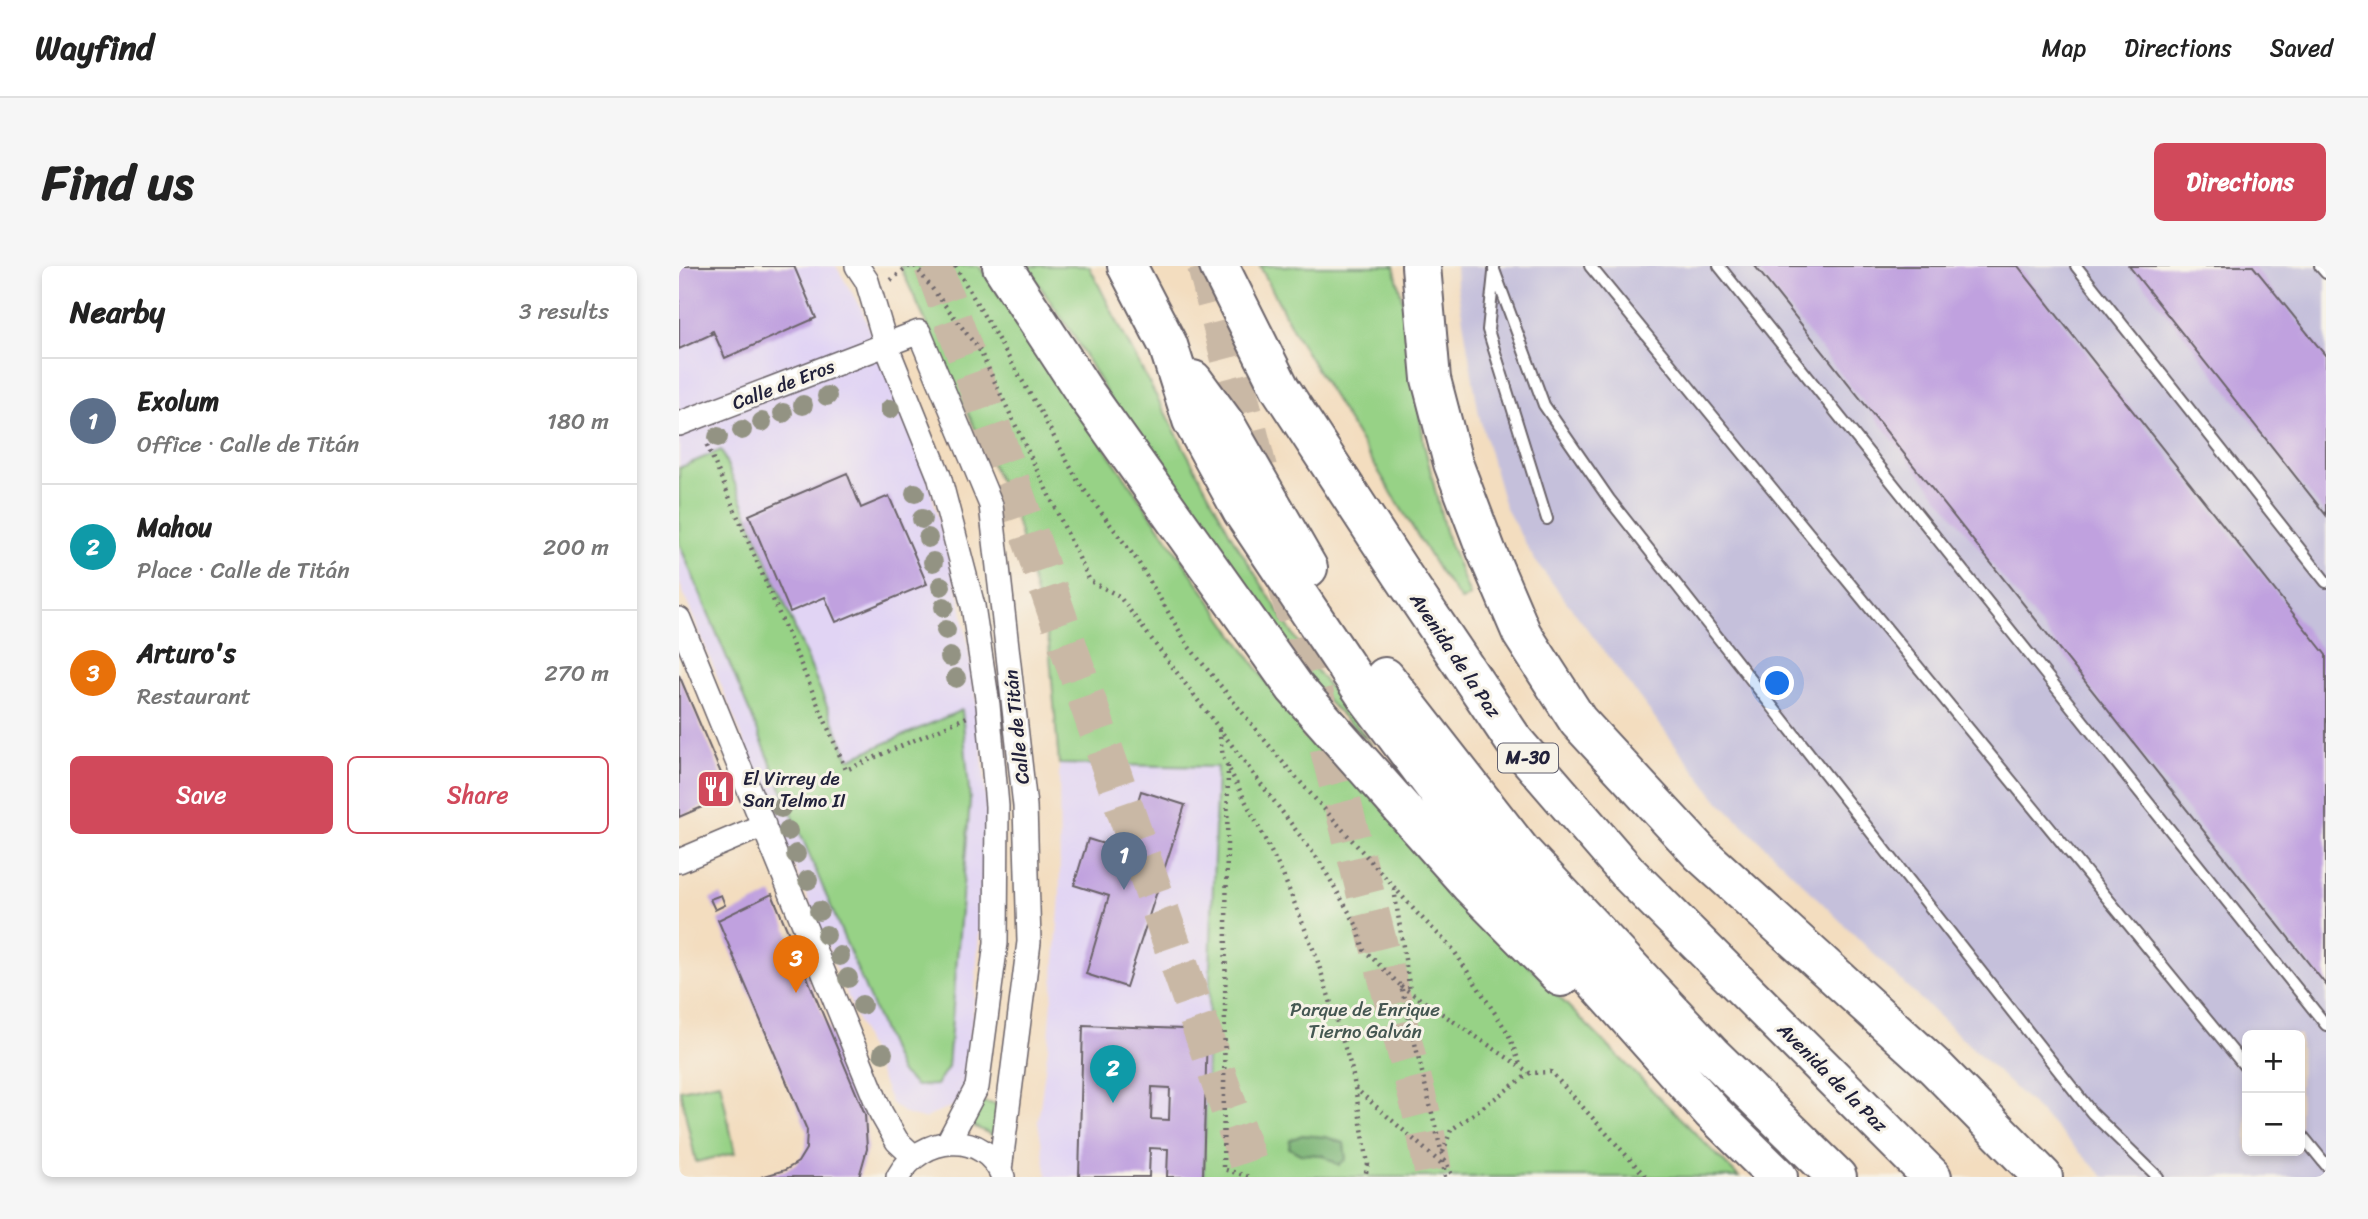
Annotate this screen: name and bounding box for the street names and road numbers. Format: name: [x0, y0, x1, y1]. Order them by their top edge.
street label: Calle de Eros: [727, 350, 840, 419]
street label: Avenida de la Paz: [1401, 585, 1511, 726]
street label: Calle de Titán: [994, 668, 1039, 786]
road number: M-30: [1498, 744, 1558, 772]
street label: Avenida de la Paz: [1769, 1013, 1897, 1141]

